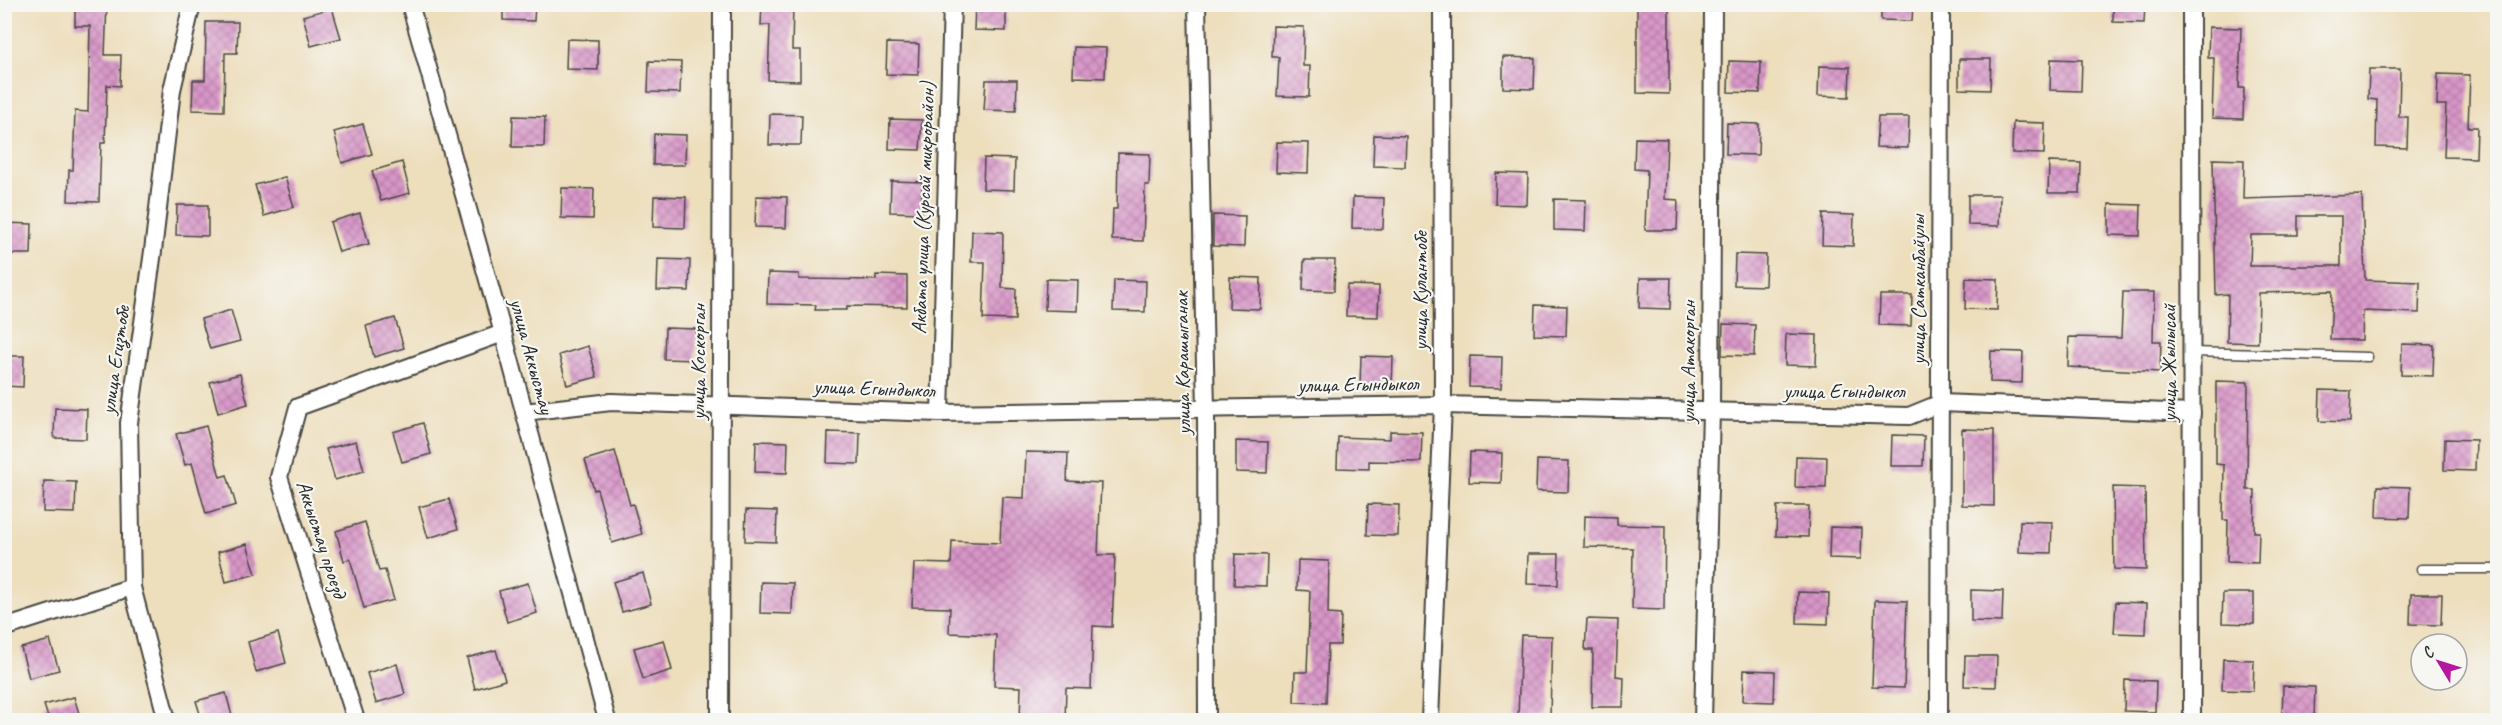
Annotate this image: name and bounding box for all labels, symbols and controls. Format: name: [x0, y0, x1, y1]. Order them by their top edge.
street label: Акбата улица (Курсай микрорайон): [906, 80, 940, 335]
street label: улица Сатканбайулы: [1905, 213, 1931, 367]
street label: улица Кулантобе: [1407, 229, 1433, 353]
street label: улица Карашыганак: [1168, 290, 1196, 437]
street label: улица Аккыстау: [504, 293, 560, 419]
street label: улица Атакорган: [1675, 299, 1701, 425]
street label: улица Егизтобе: [94, 303, 137, 418]
street label: улица Коскорган: [685, 303, 711, 422]
street label: улица Жылысай: [2156, 303, 2182, 424]
street label: улица Егындыкол: [1295, 370, 1420, 398]
street label: улица Егындыкол: [811, 373, 937, 403]
street label: улица Егындыкол: [1782, 378, 1906, 404]
street label: Аккыстау проезд: [291, 477, 354, 603]
north arrow: [2409, 632, 2469, 692]
text: С: [2418, 642, 2440, 663]

